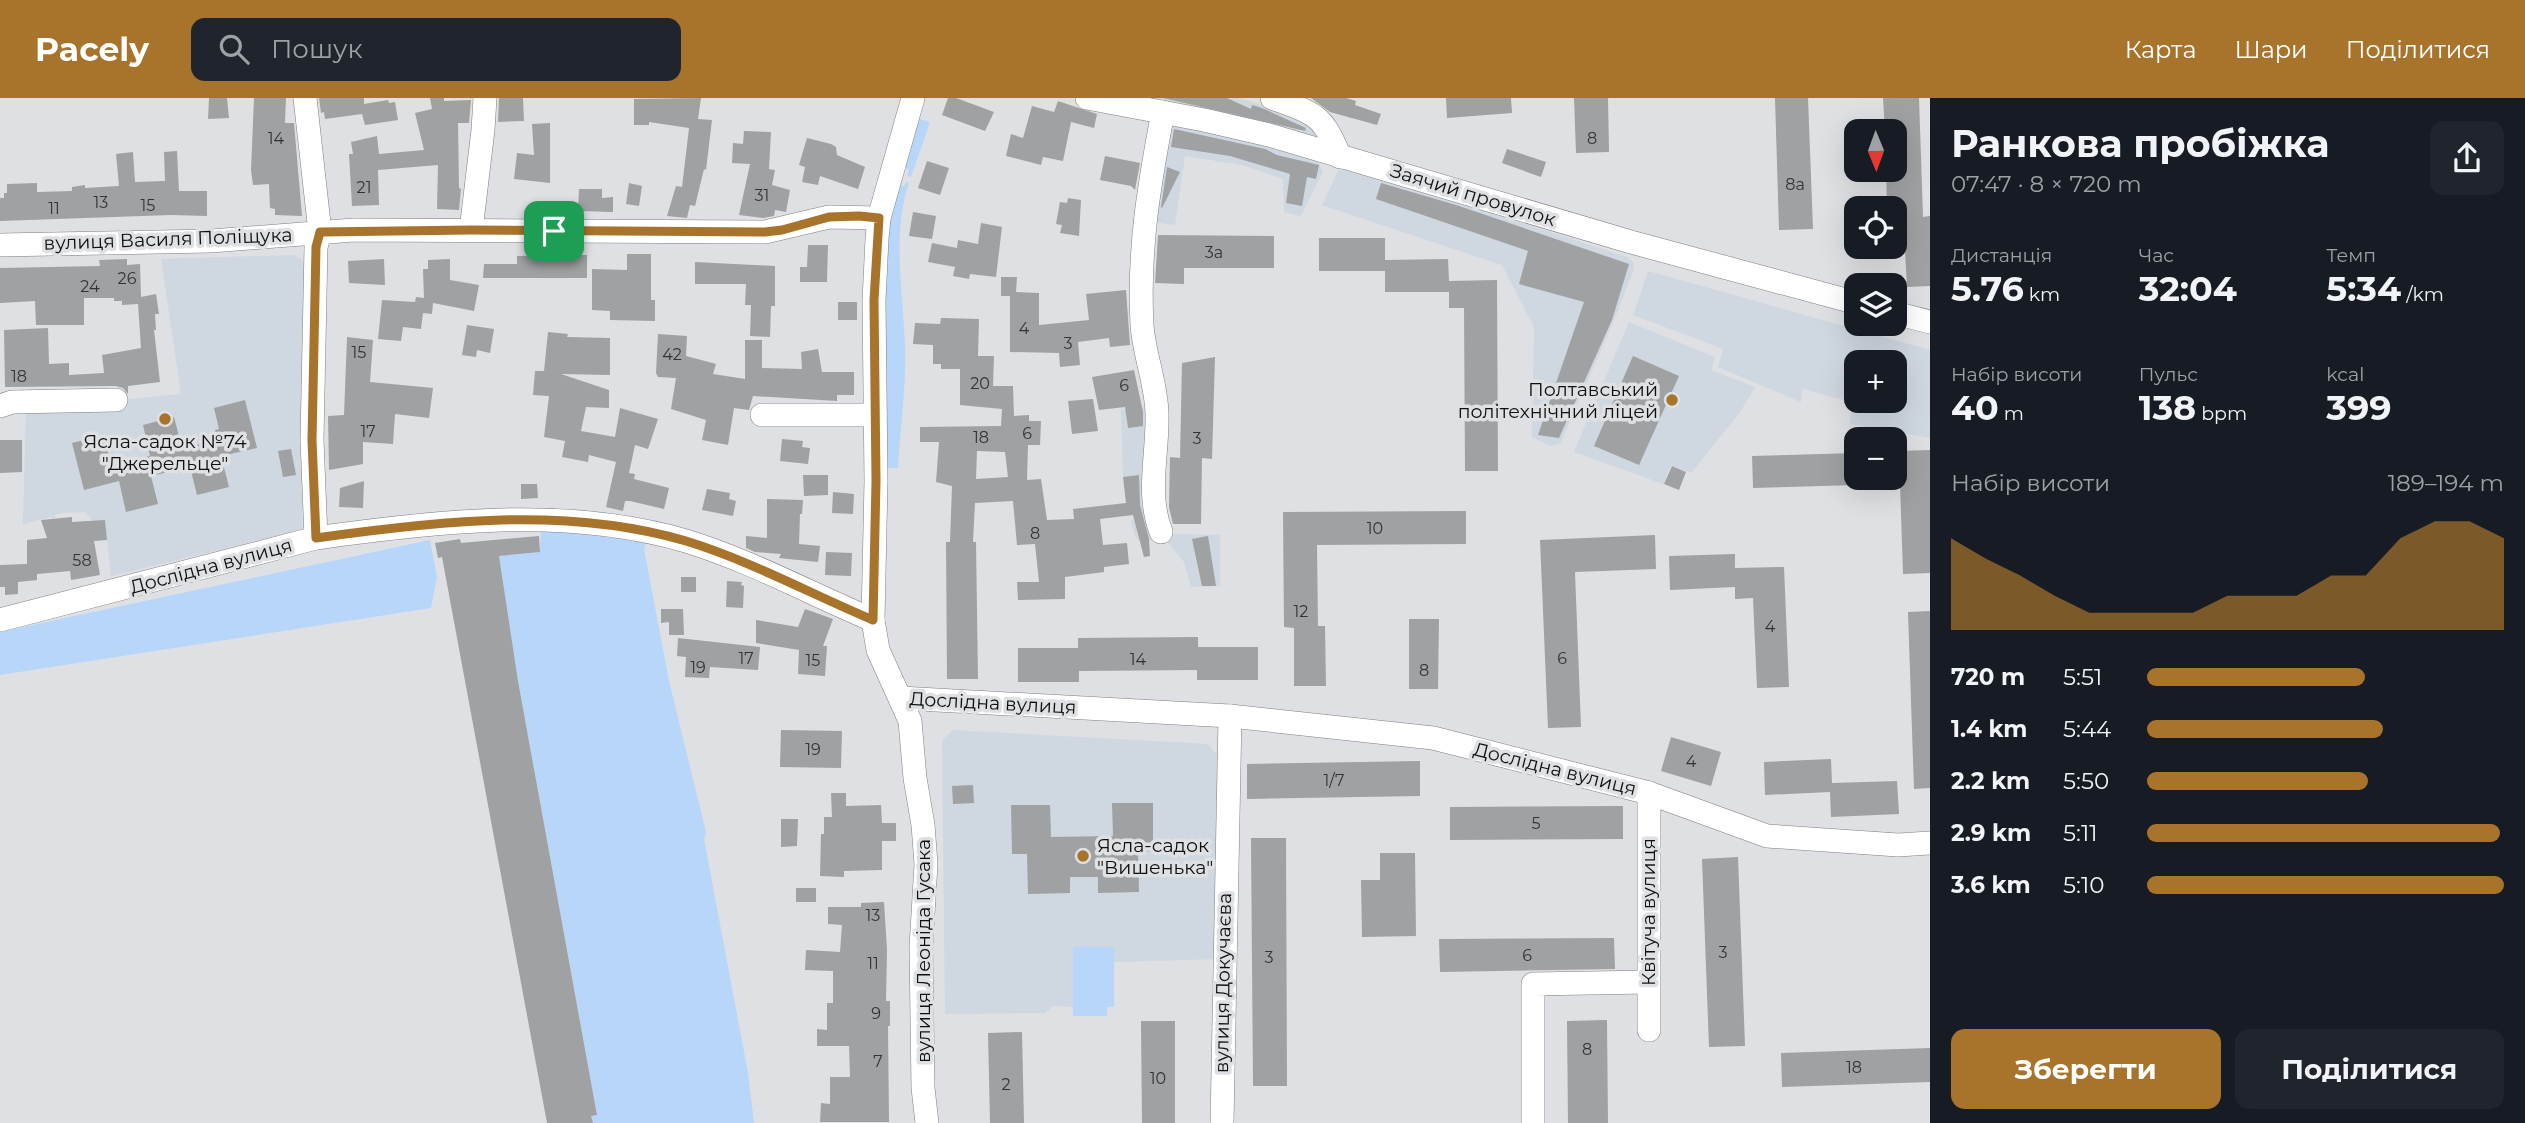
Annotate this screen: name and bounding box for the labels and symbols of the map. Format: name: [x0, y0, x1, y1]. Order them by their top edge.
north arrow: [1844, 119, 1908, 182]
house number: 14: [268, 129, 285, 148]
house number: 8: [1587, 129, 1597, 148]
street label: Заячий провулок: [1388, 159, 1558, 231]
house number: 8а: [1785, 175, 1805, 194]
house number: 21: [357, 178, 371, 197]
house number: 31: [755, 186, 769, 205]
house number: 13: [94, 193, 108, 212]
house number: 15: [141, 196, 155, 215]
house number: 11: [48, 199, 60, 218]
pin: [524, 201, 584, 261]
street label: вулиця Василя Поліщука: [43, 223, 293, 255]
house number: 3а: [1205, 243, 1223, 262]
house number: 26: [118, 269, 137, 288]
house number: 24: [80, 277, 100, 296]
house number: 4: [1019, 319, 1030, 338]
house number: 3: [1063, 334, 1073, 353]
house number: 15: [352, 343, 366, 362]
house number: 42: [662, 345, 682, 364]
house number: 18: [11, 367, 27, 386]
house number: 20: [970, 374, 990, 393]
house number: 6: [1119, 376, 1129, 395]
place label: Полтавський політехнічний ліцей: [1458, 378, 1658, 423]
marker: Полтавський політехнічний ліцей: [1664, 392, 1680, 408]
marker: Ясла-садок №74 "Джерельце": [157, 411, 173, 427]
house number: 17: [360, 422, 376, 441]
house number: 6: [1022, 424, 1032, 443]
house number: 18: [973, 428, 989, 447]
house number: 3: [1192, 429, 1202, 448]
place label: Ясла-садок №74 "Джерельце": [83, 430, 247, 475]
house number: 10: [1367, 519, 1383, 538]
house number: 8: [1030, 524, 1040, 543]
street label: Дослідна вулиця: [127, 533, 295, 599]
house number: 58: [72, 551, 92, 570]
house number: 12: [1294, 602, 1308, 621]
house number: 4: [1765, 617, 1776, 636]
house number: 17: [738, 649, 754, 668]
house number: 6: [1557, 649, 1567, 668]
house number: 14: [1130, 650, 1147, 669]
house number: 15: [806, 651, 820, 670]
house number: 19: [690, 658, 706, 677]
house number: 8: [1419, 661, 1429, 680]
street label: Дослідна вулиця: [909, 687, 1077, 719]
street label: Дослідна вулиця: [1471, 738, 1639, 800]
house number: 19: [805, 740, 821, 759]
house number: 4: [1686, 752, 1697, 771]
house number: 1/7: [1324, 771, 1344, 790]
house number: 5: [1531, 814, 1541, 833]
place label: Ясла-садок "Вишенька": [1097, 834, 1213, 879]
street label: Квітуча вулиця: [1637, 838, 1660, 986]
street label: вулиця Леоніда Гусака: [912, 839, 935, 1063]
marker: Ясла-садок "Вишенька": [1075, 848, 1091, 864]
street label: вулиця Докучаєва: [1210, 893, 1236, 1073]
house number: 13: [866, 906, 880, 925]
house number: 3: [1718, 943, 1728, 962]
house number: 6: [1522, 946, 1532, 965]
house number: 3: [1264, 948, 1274, 967]
house number: 11: [867, 954, 879, 973]
house number: 9: [871, 1004, 881, 1023]
house number: 8: [1582, 1040, 1592, 1059]
house number: 7: [873, 1052, 883, 1071]
house number: 18: [1846, 1058, 1862, 1077]
house number: 10: [1150, 1069, 1166, 1088]
house number: 2: [1001, 1075, 1011, 1094]

